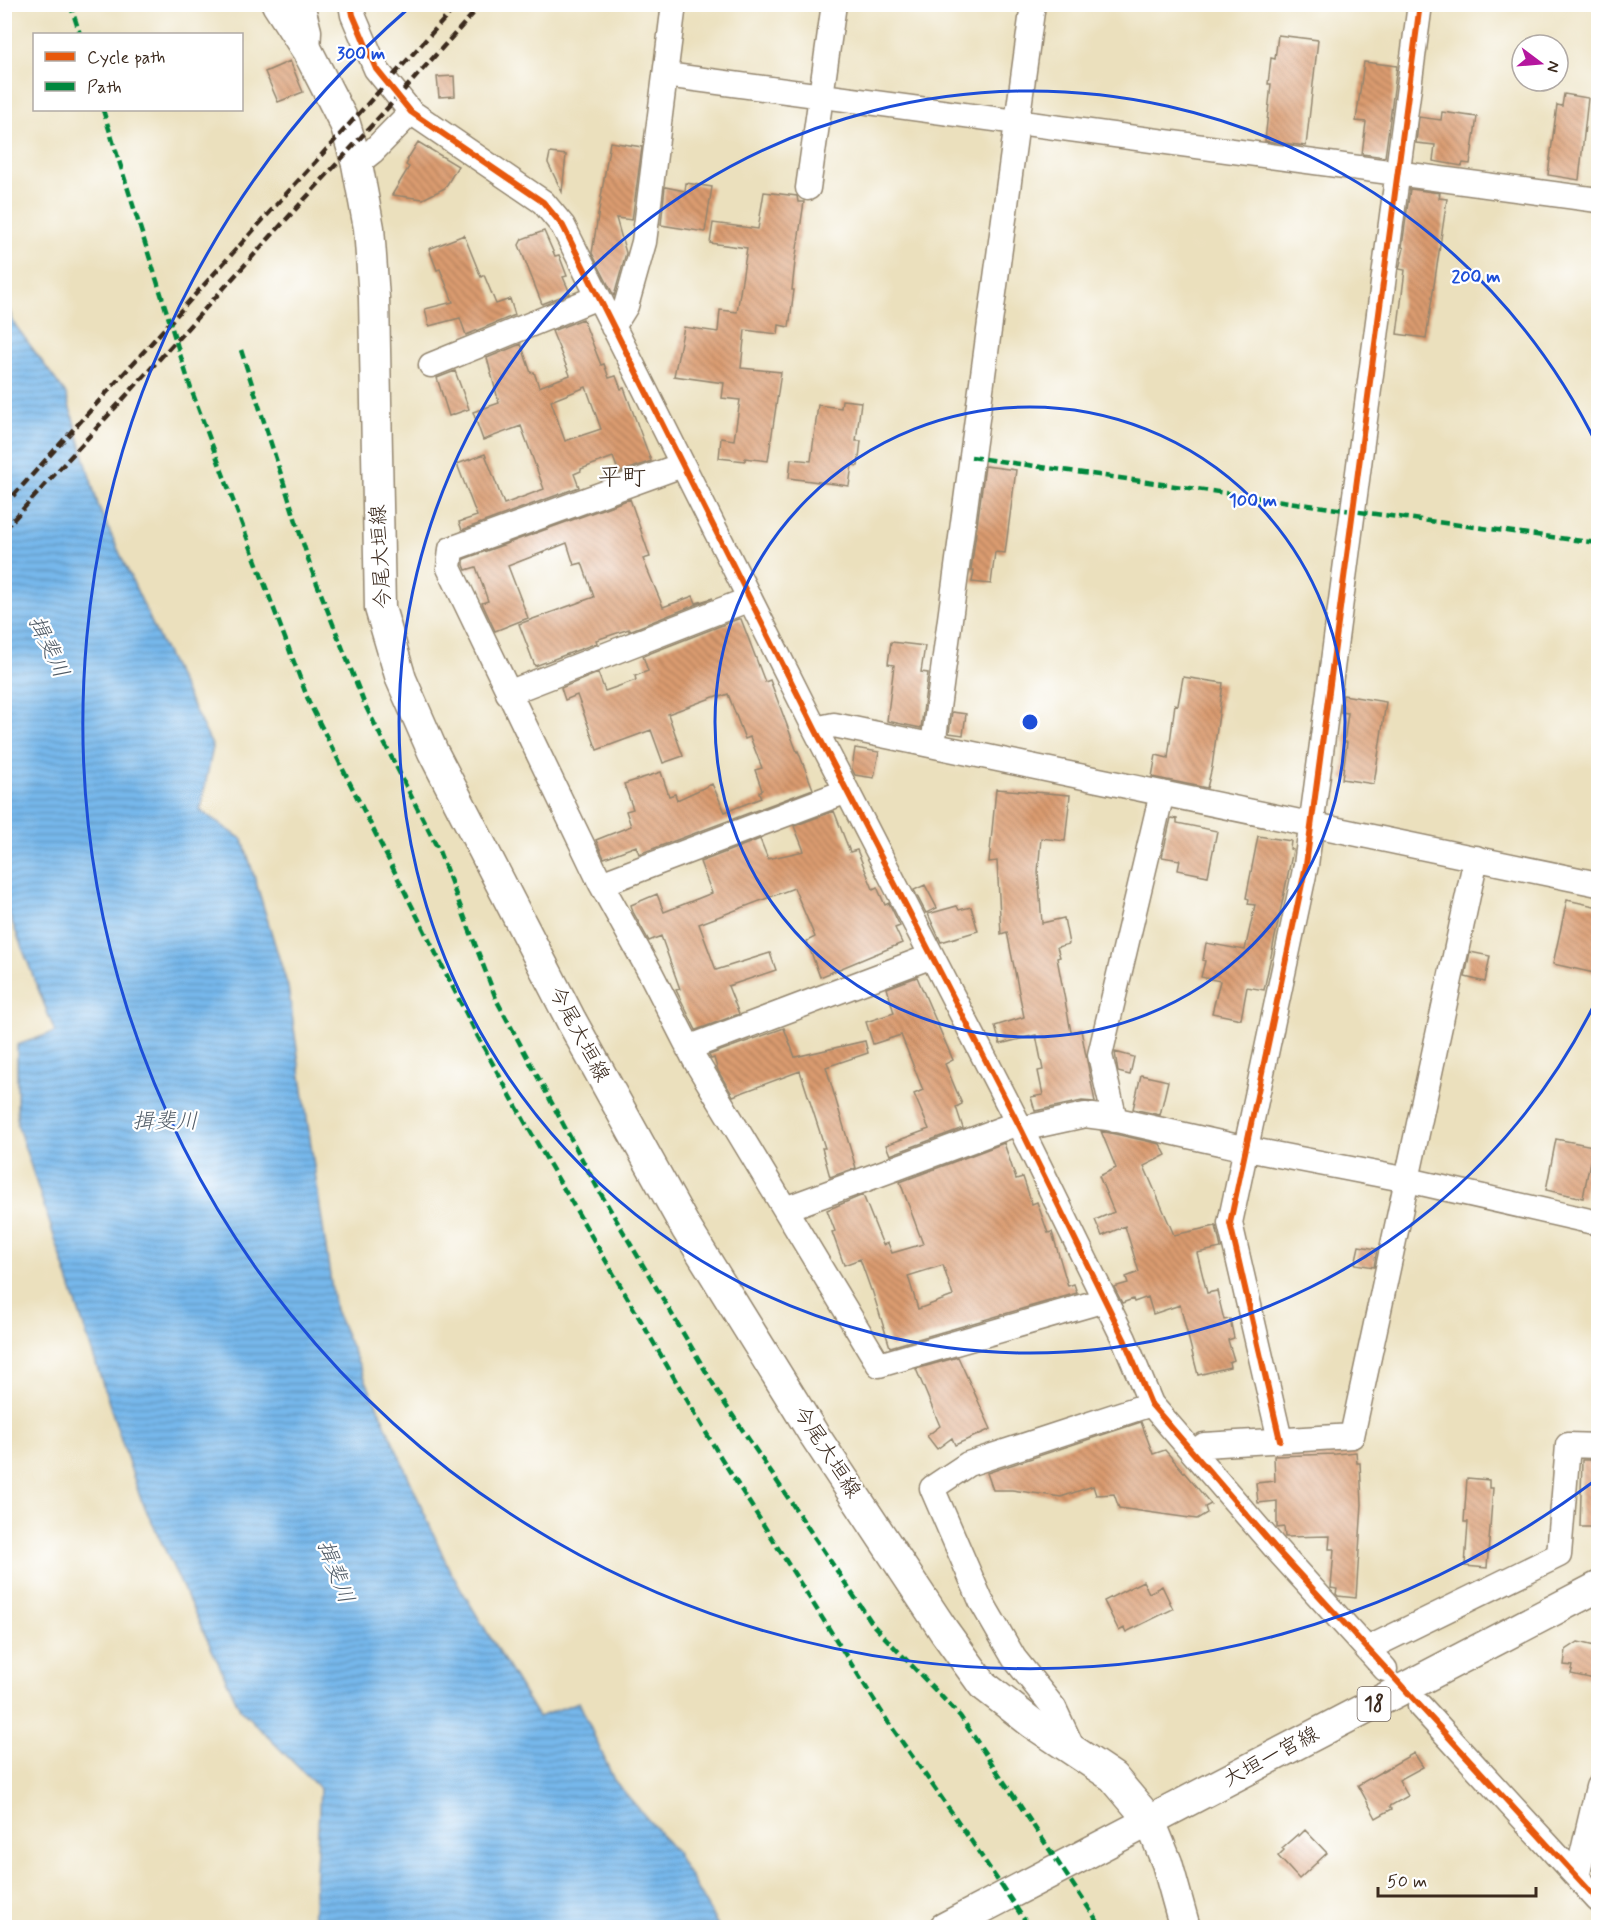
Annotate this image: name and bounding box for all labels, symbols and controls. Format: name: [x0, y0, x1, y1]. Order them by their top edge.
legend: [33, 33, 243, 111]
north arrow: [1510, 33, 1570, 93]
text: 300 m: [337, 42, 385, 66]
text: Cycle path: [87, 46, 165, 70]
text: N: [1541, 59, 1565, 75]
text: Path: [87, 76, 122, 100]
text: 200 m: [1451, 265, 1501, 289]
district label: 平町: [598, 463, 646, 494]
text: 100 m: [1229, 489, 1277, 513]
street label: 今尾大垣線: [364, 504, 398, 610]
water label: 揖斐川: [21, 611, 75, 683]
centre of rings: [1020, 712, 1040, 732]
street label: 今尾大垣線: [542, 981, 616, 1087]
water label: 揖斐川: [132, 1108, 198, 1136]
street label: 今尾大垣線: [787, 1400, 867, 1504]
water label: 揖斐川: [310, 1536, 360, 1608]
road number: 18: [1358, 1687, 1390, 1721]
street label: 大垣一宮線: [1218, 1720, 1324, 1794]
scale bar: [1378, 1860, 1536, 1898]
text: 50 m: [1387, 1870, 1427, 1894]

